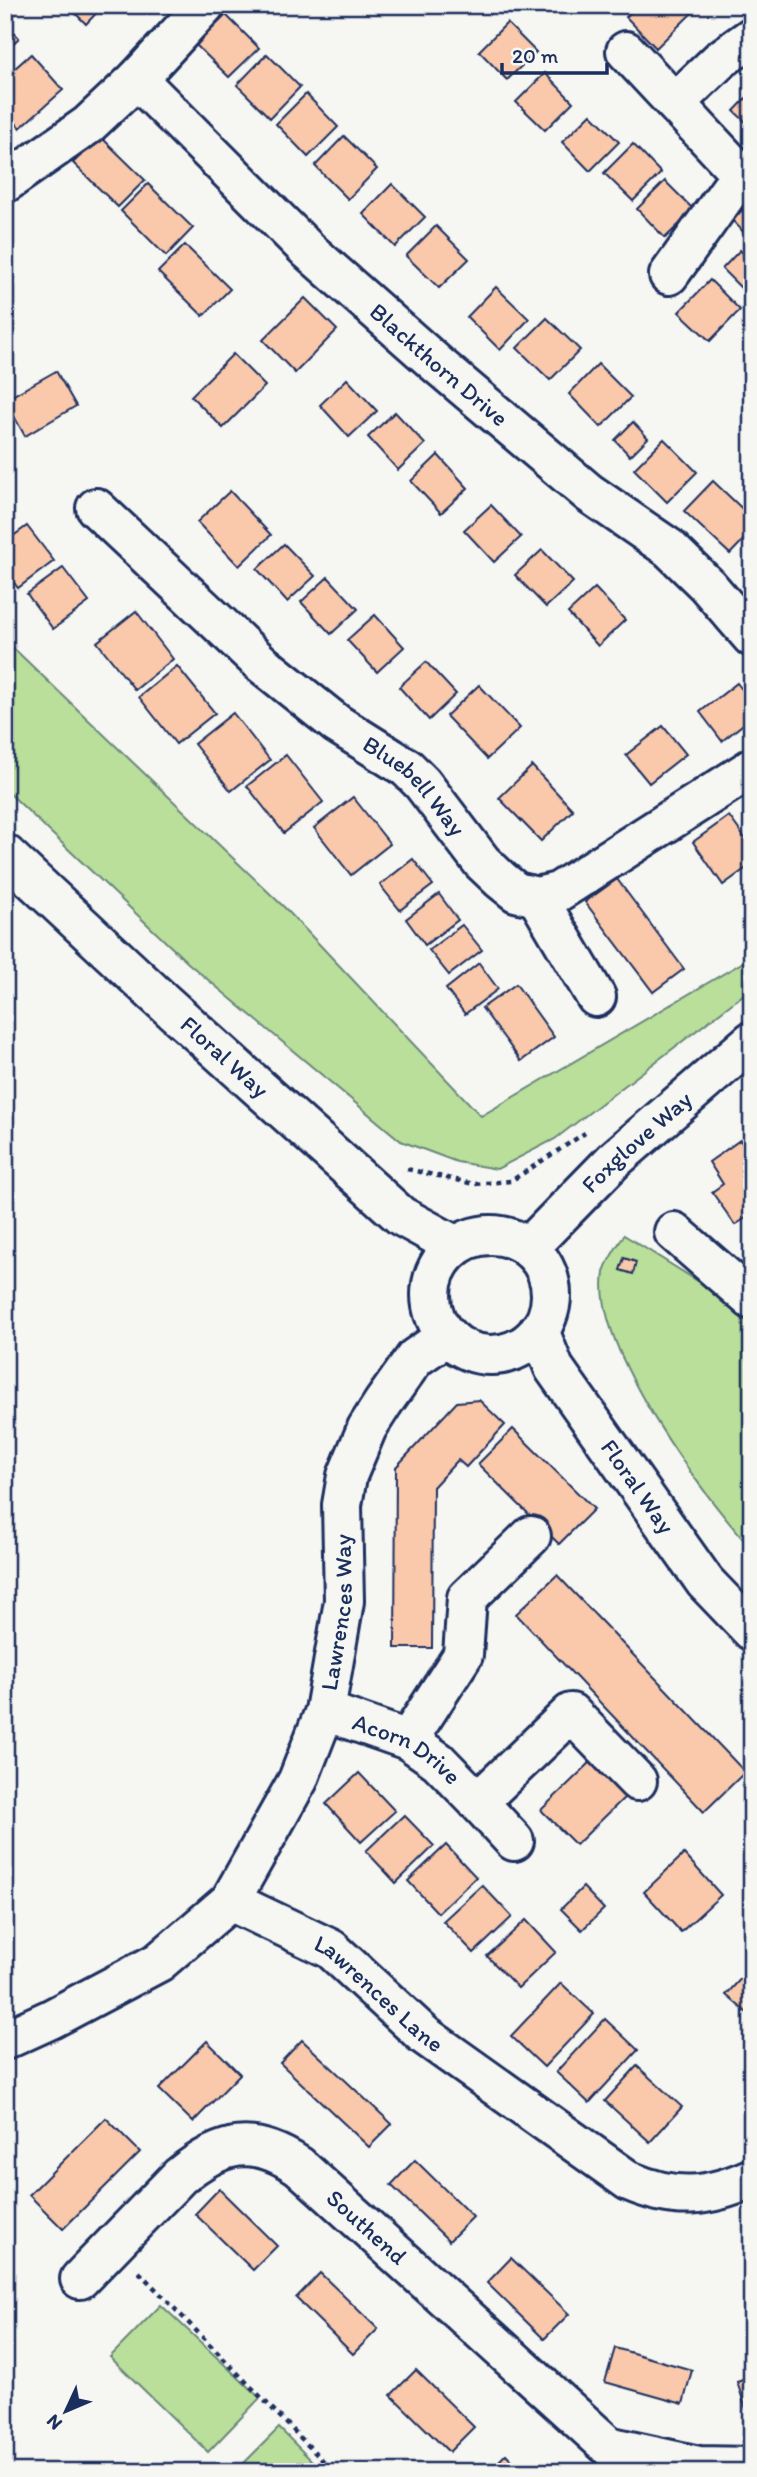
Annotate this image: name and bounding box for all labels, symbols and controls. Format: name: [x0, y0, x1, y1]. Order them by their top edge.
scale bar: [502, 32, 606, 76]
text: 20 m: [512, 43, 559, 68]
street label: Blackthorn Drive: [364, 297, 514, 432]
street label: Bluebell Way: [358, 729, 472, 842]
street label: Floral Way: [175, 1009, 275, 1104]
street label: Foxglove Way: [575, 1085, 698, 1199]
street label: Floral Way: [595, 1434, 681, 1539]
street label: Lawrences Way: [314, 1533, 358, 1693]
street label: Acorn Drive: [349, 1707, 468, 1790]
street label: Lawrences Lane: [310, 1928, 449, 2058]
street label: Southend: [321, 2183, 413, 2271]
north arrow: [32, 2376, 102, 2446]
text: N: [41, 2410, 67, 2435]

